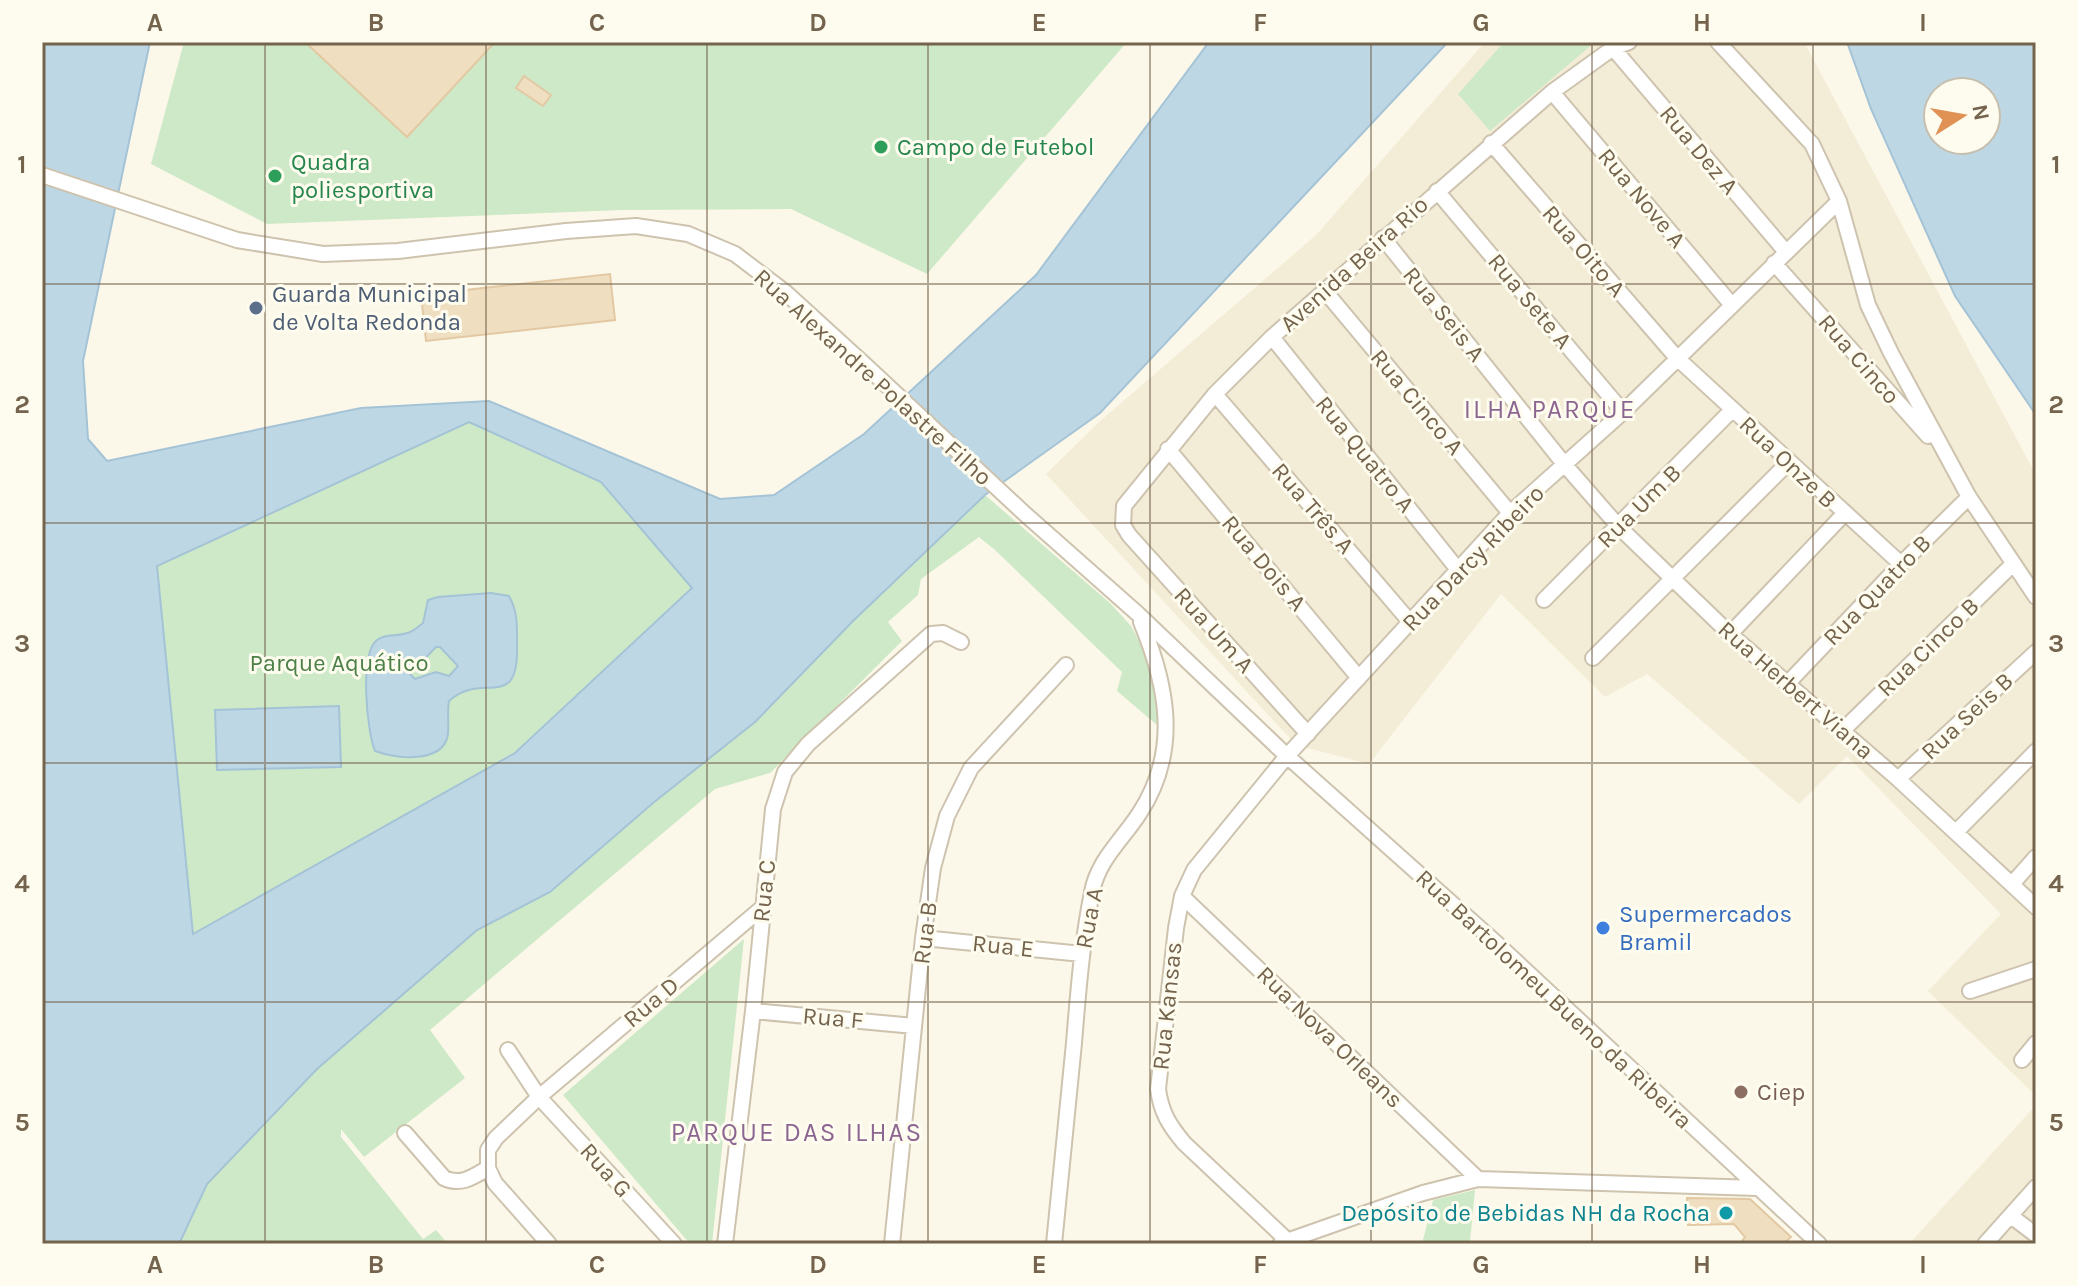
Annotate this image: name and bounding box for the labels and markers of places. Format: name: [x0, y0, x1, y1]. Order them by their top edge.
place label: Campo de Futebol: [897, 133, 1094, 161]
marker: Campo de Futebol: [872, 138, 890, 156]
place label: Quadra poliesportiva: [291, 148, 434, 204]
marker: Quadra poliesportiva: [266, 167, 284, 185]
place label: Guarda Municipal de Volta Redonda: [272, 280, 467, 336]
marker: Guarda Municipal de Volta Redonda: [247, 299, 265, 317]
place label: Supermercados Bramil: [1619, 900, 1792, 956]
marker: Supermercados Bramil: [1594, 919, 1612, 937]
place label: Ciep: [1757, 1078, 1805, 1106]
marker: Ciep: [1732, 1083, 1750, 1101]
place label: Depósito de Bebidas NH da Rocha: [1341, 1199, 1710, 1227]
marker: Depósito de Bebidas NH da Rocha: [1717, 1204, 1735, 1222]

